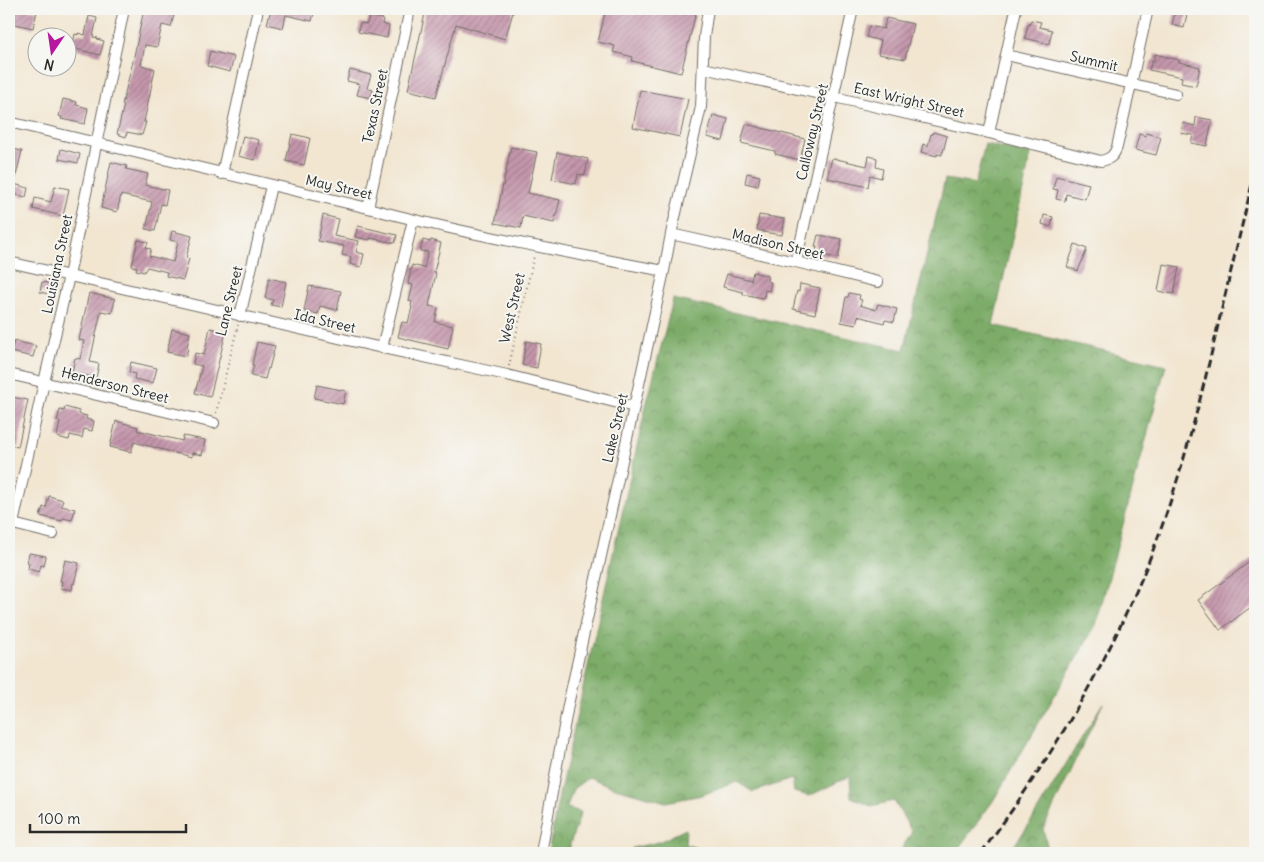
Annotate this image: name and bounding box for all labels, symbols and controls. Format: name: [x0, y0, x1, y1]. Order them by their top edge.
north arrow: [28, 28, 78, 78]
street label: Summit: [1068, 47, 1120, 75]
text: N: [42, 55, 56, 75]
street label: Texas Street: [358, 67, 392, 145]
street label: East Wright Street: [852, 79, 966, 122]
street label: Calloway Street: [792, 82, 832, 182]
street label: May Street: [304, 171, 374, 203]
street label: Louisiana Street: [38, 212, 76, 315]
street label: Madison Street: [730, 225, 826, 263]
street label: Lane Street: [212, 264, 246, 338]
street label: West Street: [495, 271, 529, 345]
street label: Ida Street: [292, 305, 358, 337]
street label: Henderson Street: [59, 363, 171, 407]
street label: Lake Street: [598, 391, 632, 465]
scale bar: [30, 802, 186, 834]
text: 100 m: [38, 809, 80, 828]

